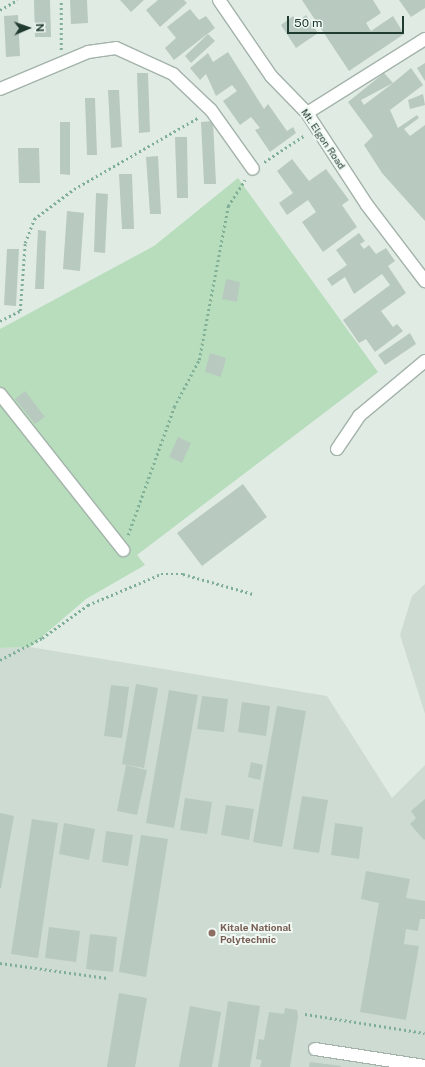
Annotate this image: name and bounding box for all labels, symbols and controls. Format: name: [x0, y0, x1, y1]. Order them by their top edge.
north arrow: [8, 8, 48, 48]
scale bar: [289, 8, 406, 34]
text: 50 m: [294, 16, 322, 30]
text: N: [34, 23, 46, 32]
street label: Mt. Elgon Road: [298, 107, 348, 171]
place label: Kitale National Polytechnic: [220, 921, 291, 944]
marker: Kitale National Polytechnic: [207, 928, 217, 938]

